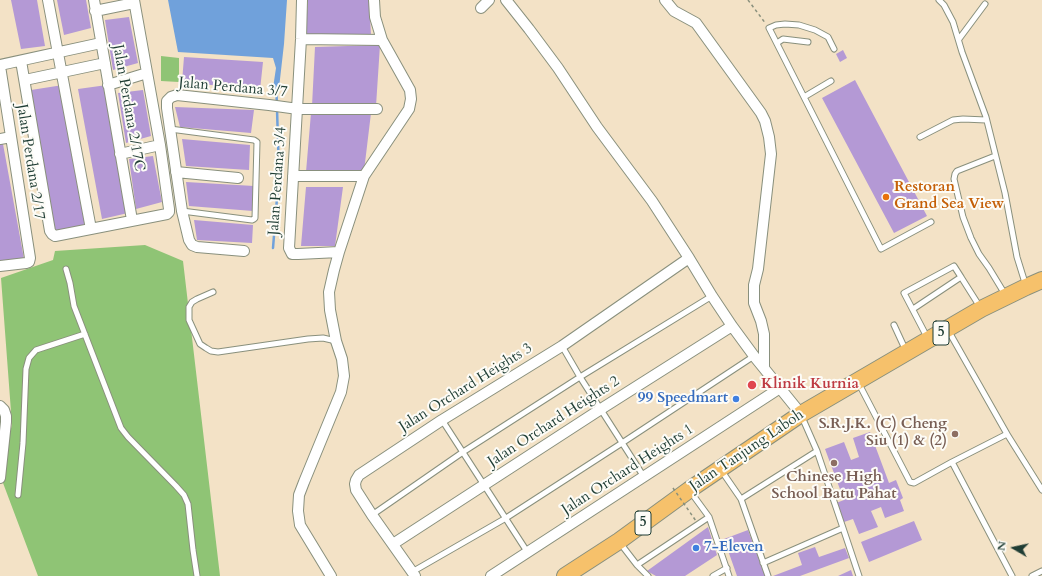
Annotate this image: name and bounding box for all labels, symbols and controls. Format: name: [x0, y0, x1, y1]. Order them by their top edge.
street label: Jalan Perdana 2/17C: [108, 43, 148, 173]
street label: Jalan Perdana 3/7: [178, 74, 288, 102]
street label: Jalan Perdana 2/17: [12, 103, 48, 221]
street label: Jalan Perdana 3/4: [265, 126, 291, 236]
place label: Restoran Grand Sea View: [894, 179, 1004, 214]
marker: Restoran Grand Sea View: [881, 192, 891, 202]
road number: 5: [933, 321, 949, 345]
street label: Jalan Orchard Heights 3: [396, 340, 536, 436]
street label: Jalan Orchard Heights 2: [485, 373, 623, 471]
place label: Klinik Kurnia: [761, 376, 859, 394]
marker: Klinik Kurnia: [746, 379, 758, 391]
place label: 99 Speedmart: [638, 390, 728, 408]
marker: 99 Speedmart: [731, 394, 741, 404]
street label: Jalan Tanjung Laboh: [687, 406, 807, 496]
place label: S.R.J.K. (C) Cheng Siu (1) & (2): [819, 416, 947, 451]
street label: Jalan Orchard Heights 1: [559, 421, 697, 519]
marker: S.R.J.K. (C) Cheng Siu (1) & (2): [950, 429, 960, 439]
marker: Chinese High School Batu Pahat: [829, 458, 839, 468]
place label: Chinese High School Batu Pahat: [771, 469, 897, 504]
road number: 5: [635, 511, 651, 535]
north arrow: [994, 528, 1034, 568]
place label: 7-Eleven: [704, 539, 764, 557]
text: N: [993, 540, 1010, 552]
marker: 7-Eleven: [691, 543, 701, 553]

